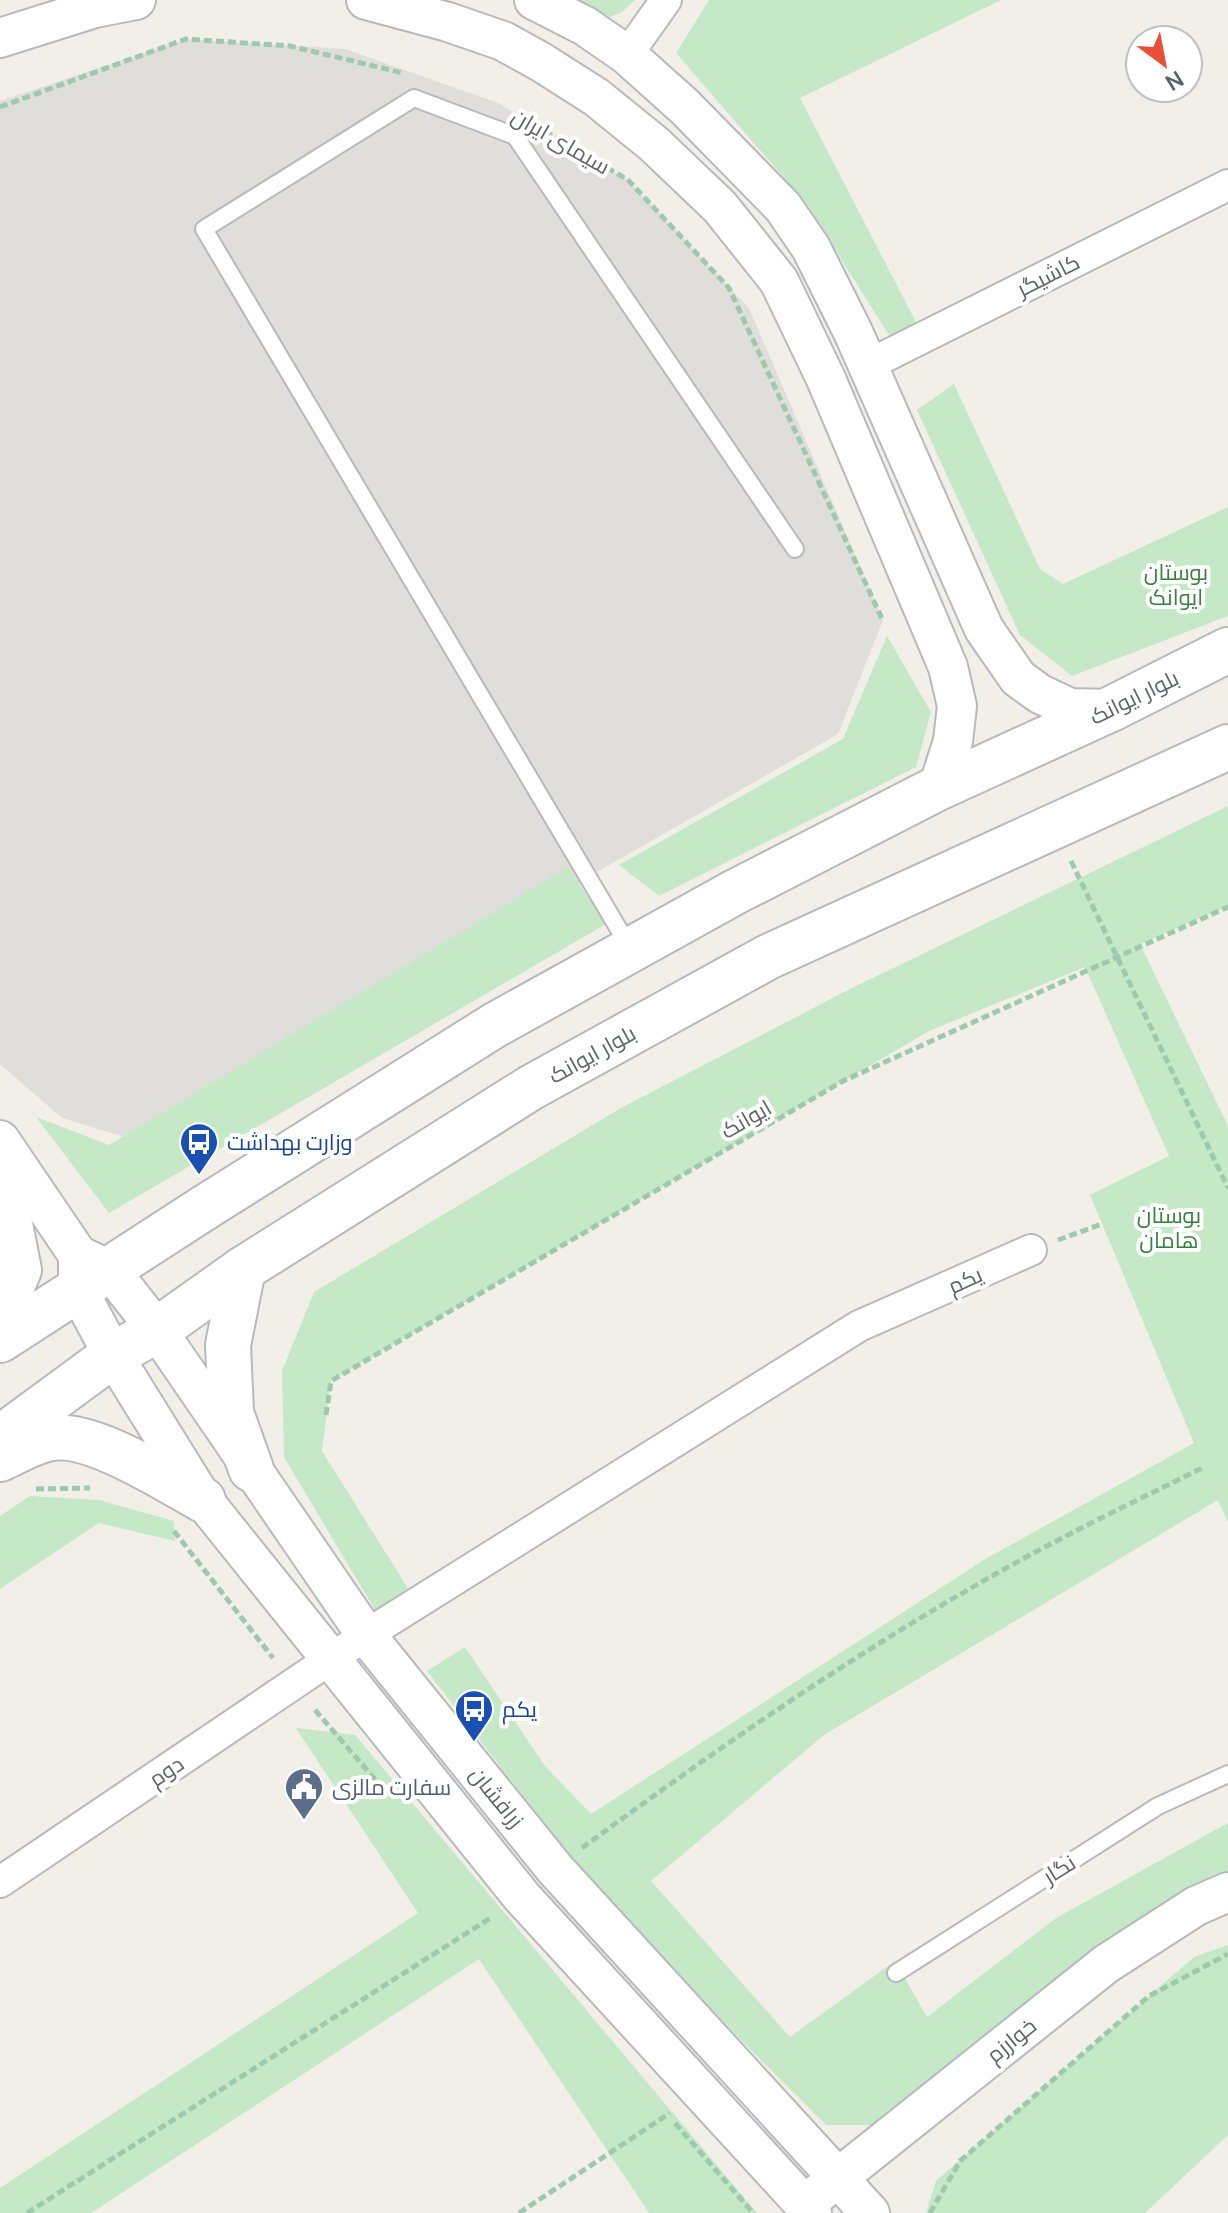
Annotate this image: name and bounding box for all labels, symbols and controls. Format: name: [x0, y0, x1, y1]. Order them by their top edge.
north arrow: [1124, 24, 1204, 104]
text: N: [1160, 64, 1189, 98]
street label: سیمای ایران: [506, 101, 616, 181]
street label: کاشیگر: [1010, 246, 1085, 305]
park label: بوستان ایوانک: [1144, 557, 1208, 612]
street label: بلوار ایوانک: [1084, 663, 1184, 731]
street label: بلوار ایوانک: [543, 1018, 641, 1090]
street label: ایوانک: [715, 1092, 777, 1146]
bus stop icon: وزارت بهداشت: [178, 1121, 220, 1176]
place label: وزارت بهداشت: [227, 1127, 353, 1157]
park label: بوستان هامان: [1137, 1200, 1201, 1255]
street label: یکم: [943, 1259, 988, 1302]
bus stop icon: یکم: [453, 1688, 495, 1743]
place label: یکم: [502, 1694, 537, 1725]
street label: دوم: [143, 1748, 190, 1794]
street label: زرافشان: [463, 1760, 531, 1834]
public building icon: سفارت مالزی: [283, 1766, 325, 1821]
place label: سفارت مالزی: [332, 1772, 451, 1802]
street label: نگار: [1035, 1847, 1081, 1892]
street label: خوارزم: [980, 2011, 1043, 2070]

